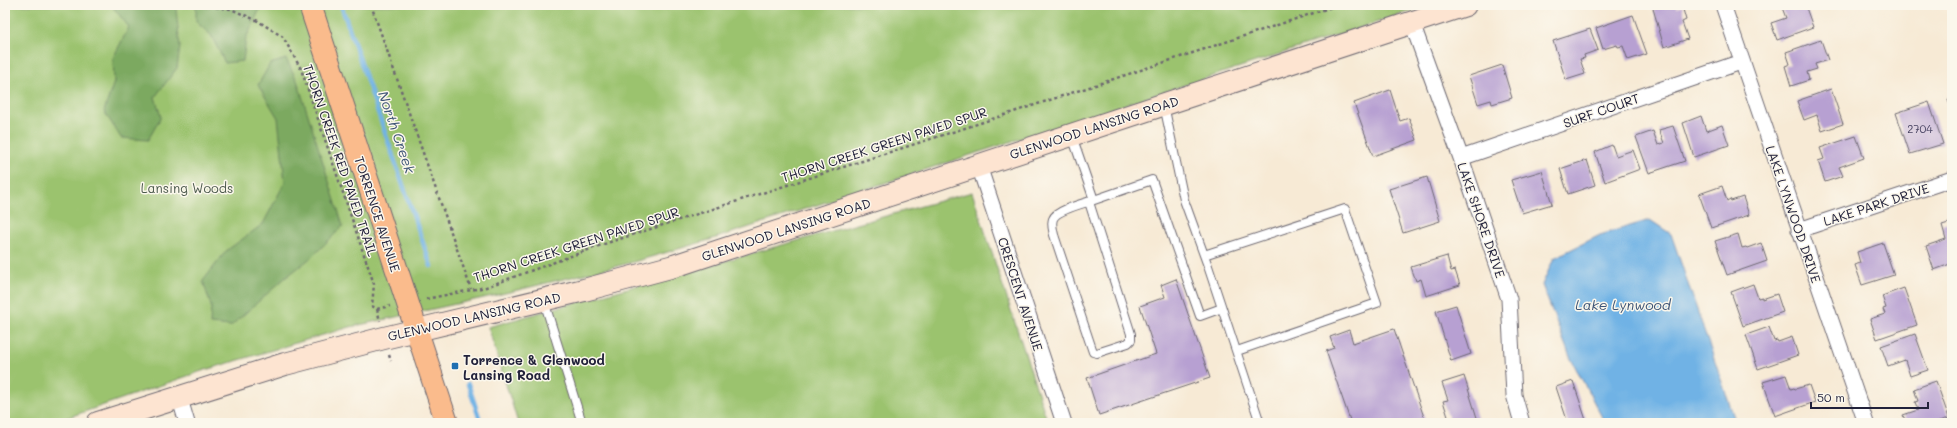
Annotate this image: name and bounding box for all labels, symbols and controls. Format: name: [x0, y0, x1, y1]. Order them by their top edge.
street label: THORN CREEK RED PAVED TRAIL: [300, 62, 382, 259]
water label: North Creek: [374, 88, 420, 176]
street label: SURF COURT: [1561, 89, 1641, 131]
street label: GLENWOOD LANSING ROAD: [1007, 92, 1181, 162]
street label: THORN CREEK GREEN PAVED SPUR: [779, 103, 989, 185]
house number: 2704: [1907, 121, 1933, 136]
street label: LAKE LYNWOOD DRIVE: [1762, 143, 1826, 285]
street label: TORRENCE AVENUE: [351, 154, 405, 274]
street label: LAKE SHORE DRIVE: [1454, 160, 1510, 280]
park label: Lansing Woods: [141, 179, 233, 196]
street label: LAKE PARK DRIVE: [1821, 179, 1931, 229]
street label: GLENWOOD LANSING ROAD: [699, 194, 873, 264]
street label: THORN CREEK GREEN PAVED SPUR: [471, 203, 681, 285]
street label: CRESCENT AVENUE: [995, 235, 1047, 353]
street label: GLENWOOD LANSING ROAD: [386, 288, 562, 344]
water label: Lake Lynwood: [1575, 295, 1672, 314]
place label: Torrence & Glenwood Lansing Road: [463, 351, 605, 383]
marker: Torrence & Glenwood Lansing Road: [450, 361, 460, 371]
scale bar: [1811, 384, 1928, 410]
text: 50 m: [1817, 389, 1845, 405]

